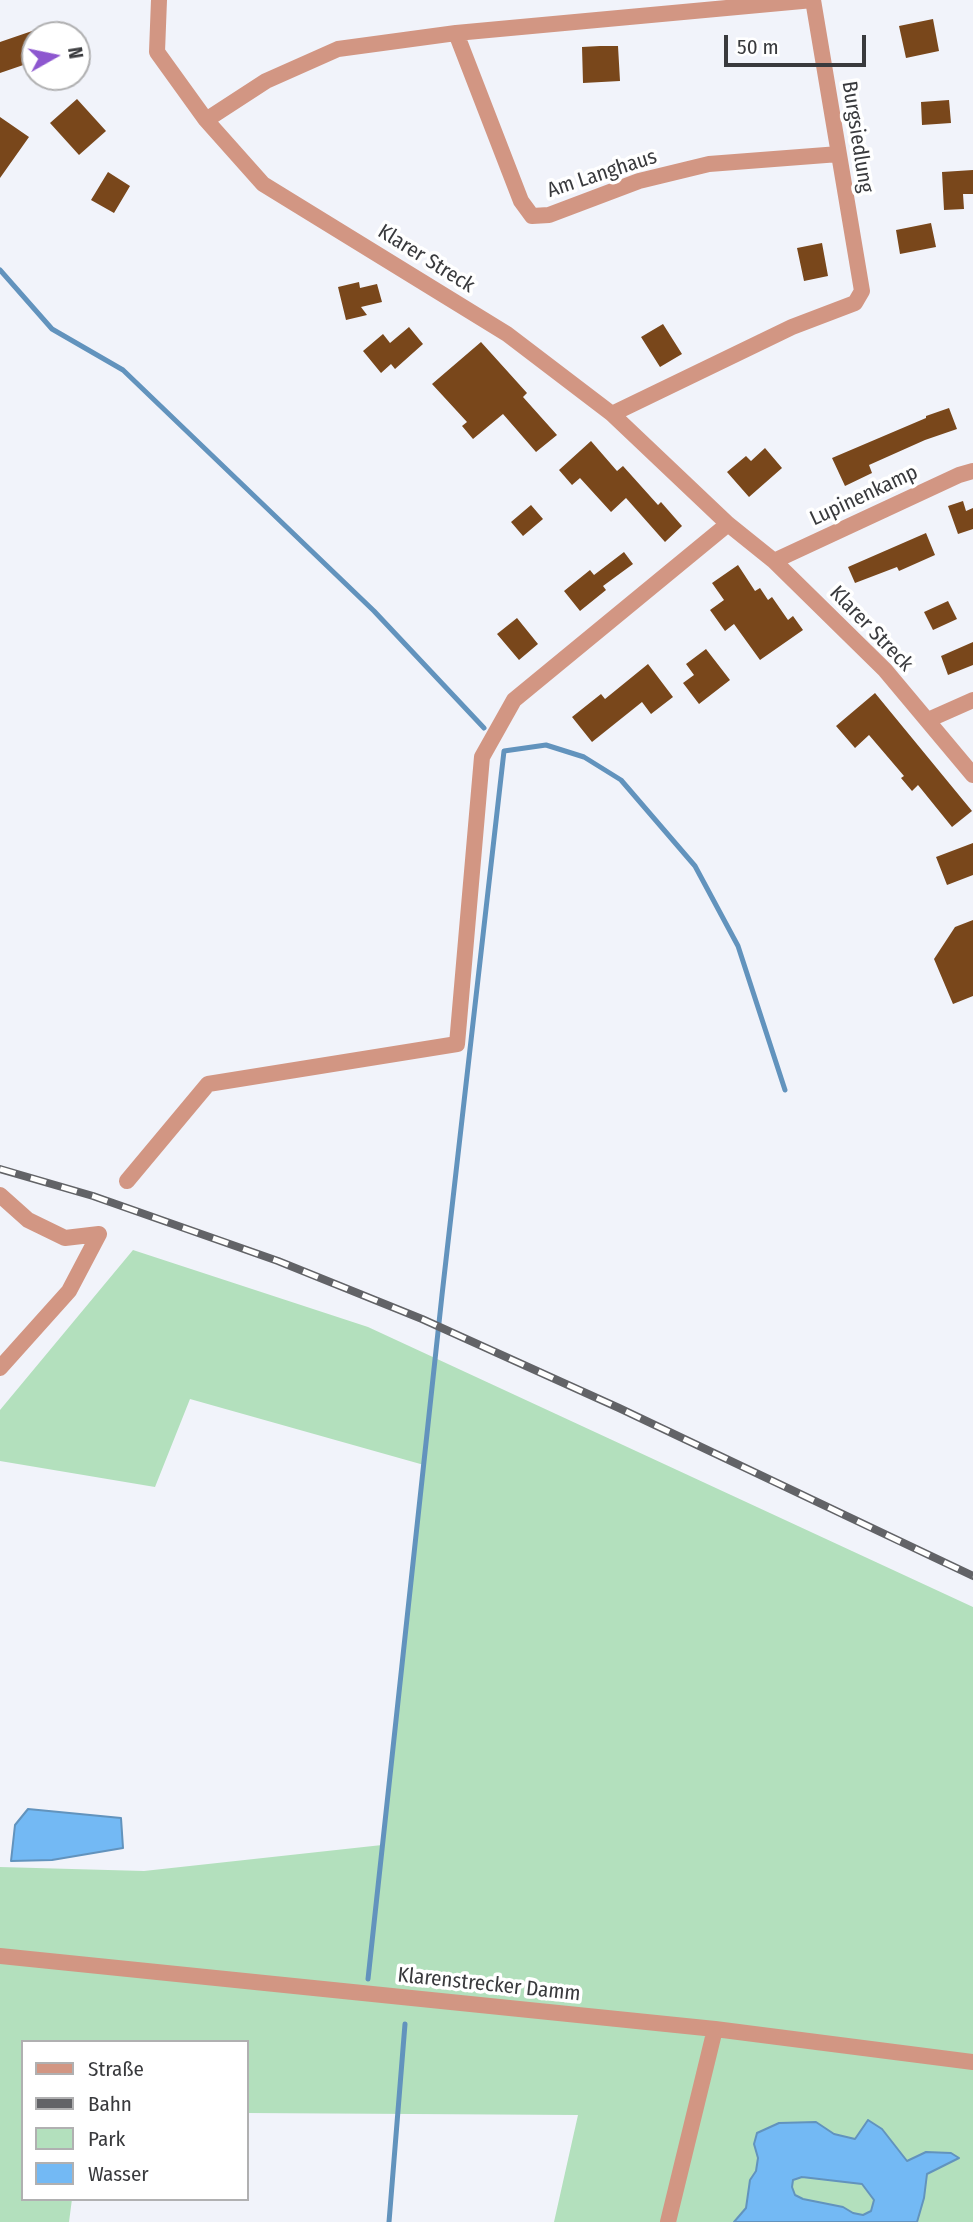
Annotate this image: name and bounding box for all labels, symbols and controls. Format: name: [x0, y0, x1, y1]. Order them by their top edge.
north arrow: [21, 21, 91, 91]
scale bar: [728, 21, 870, 65]
text: 50 m: [737, 34, 779, 60]
text: N: [63, 46, 88, 60]
street label: Burgsiedlung: [836, 79, 878, 195]
street label: Am Langhaus: [544, 144, 660, 204]
street label: Klarer Streck: [373, 219, 479, 299]
street label: Lupinenkamp: [806, 460, 922, 532]
street label: Klarer Streck: [824, 581, 918, 677]
street label: Klarenstrecker Damm: [396, 1963, 582, 2007]
legend: [21, 2040, 248, 2201]
text: Straße: [88, 2056, 144, 2082]
text: Bahn: [88, 2091, 132, 2117]
text: Park: [88, 2126, 125, 2152]
text: Wasser: [88, 2161, 149, 2187]

